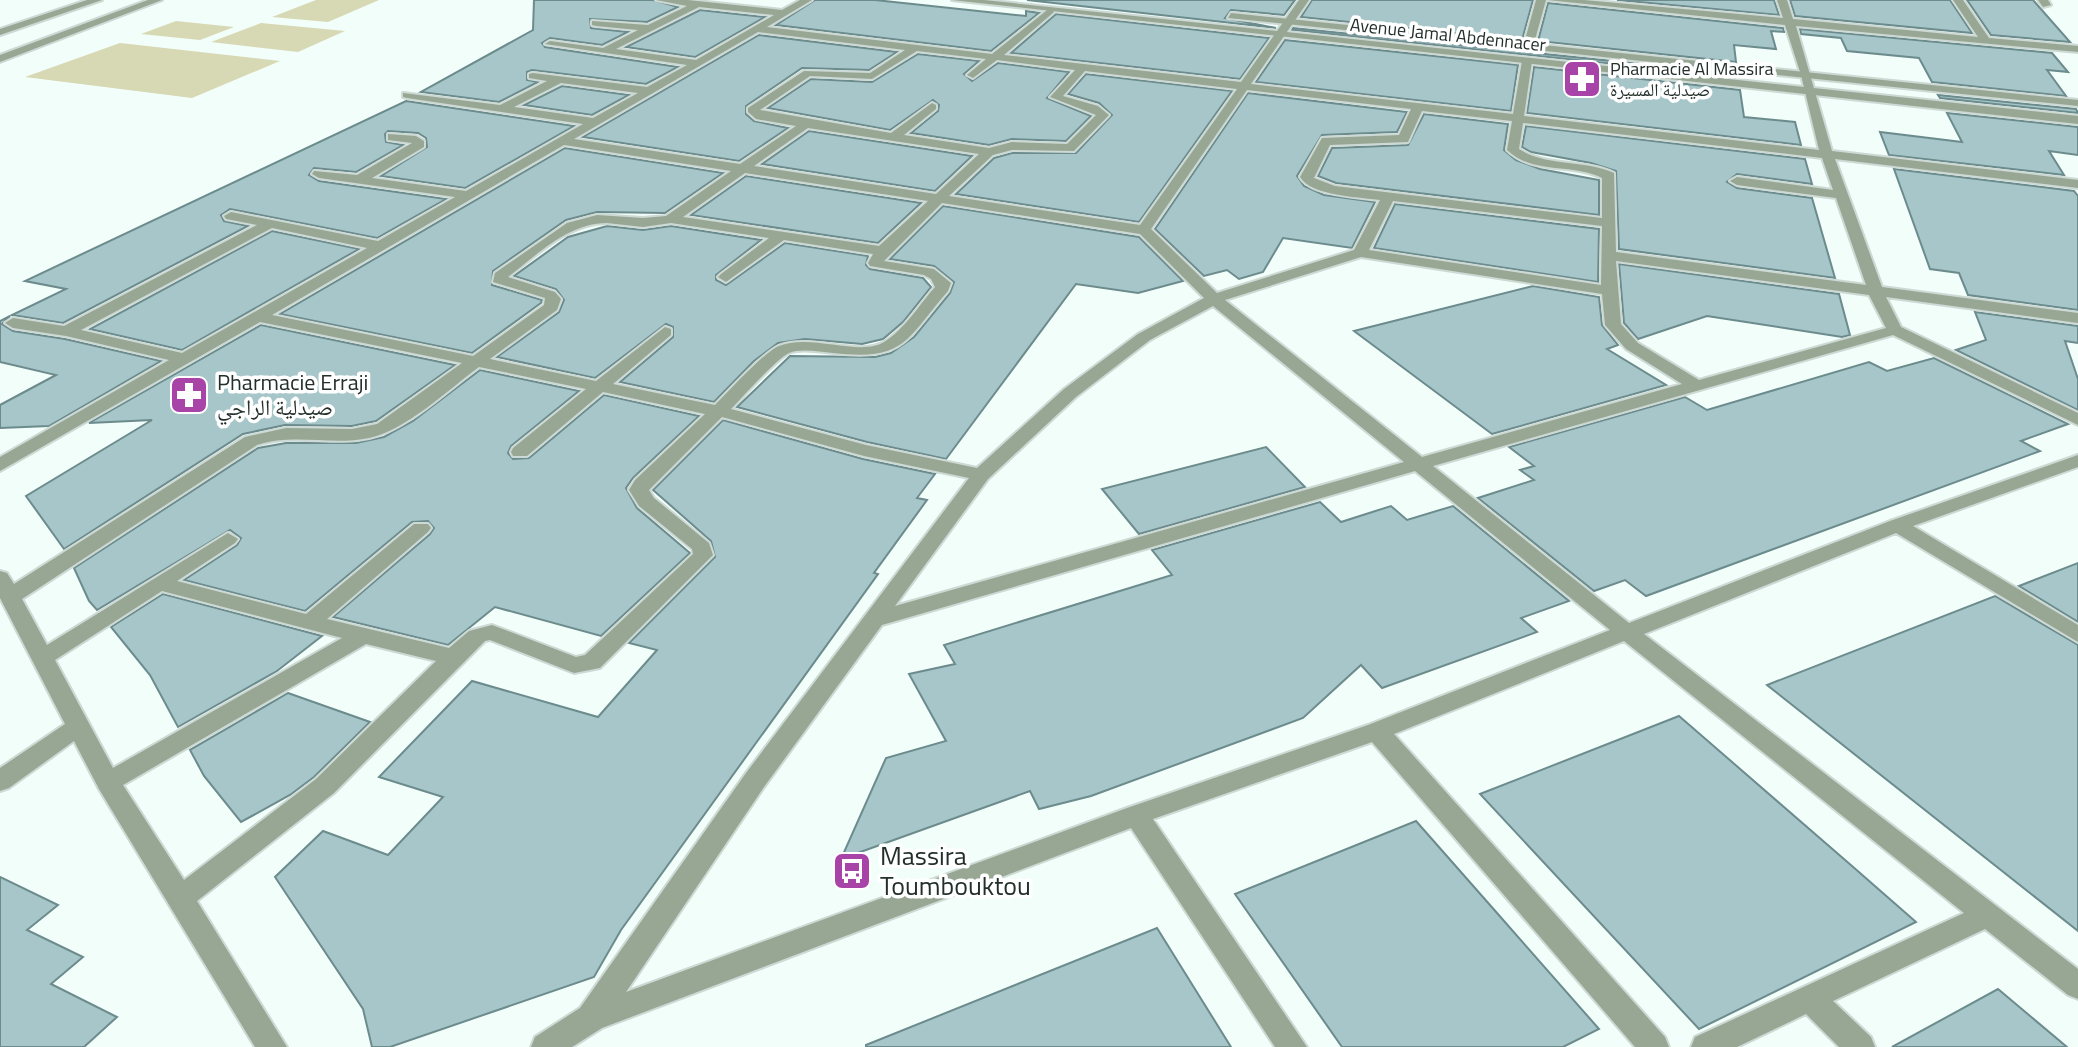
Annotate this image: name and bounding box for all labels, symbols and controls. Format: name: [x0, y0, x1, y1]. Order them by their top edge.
street label: Avenue Jamal Abdennacer: [1349, 11, 1547, 58]
place label: Pharmacie Al Massira صيدلية المسيرة: [1610, 55, 1773, 103]
pharmacy icon: Pharmacie Al Massira صيدلية المسيرة: [1561, 58, 1603, 100]
place label: Pharmacie Erraji صيدلية الراجي: [217, 365, 368, 425]
pharmacy icon: Pharmacie Erraji صيدلية الراجي: [168, 374, 210, 416]
place label: Massira Toumbouktou: [880, 836, 1031, 905]
bus stop icon: Massira Toumbouktou: [831, 850, 873, 892]

